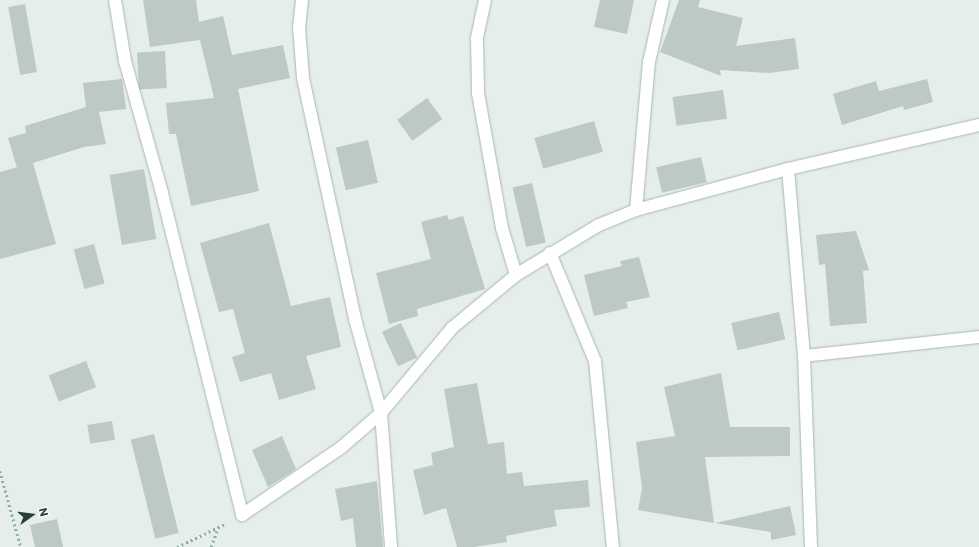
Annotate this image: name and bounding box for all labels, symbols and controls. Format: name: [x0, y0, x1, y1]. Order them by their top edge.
north arrow: [12, 495, 52, 535]
text: N: [37, 506, 51, 518]

